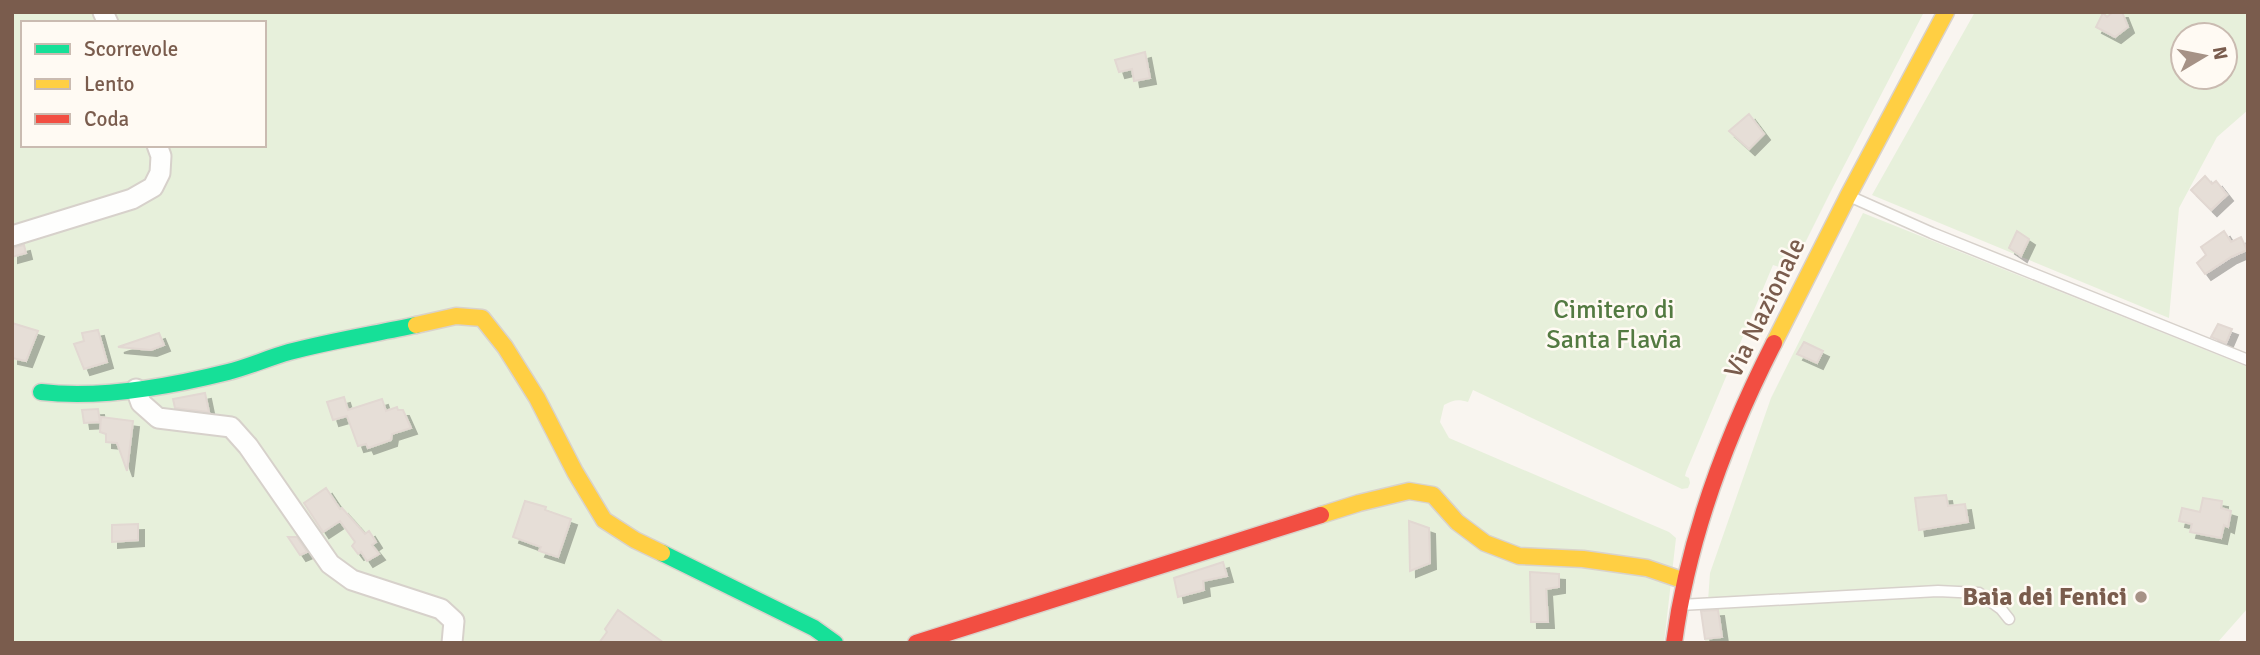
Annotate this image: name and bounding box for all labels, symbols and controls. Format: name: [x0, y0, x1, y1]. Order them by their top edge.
legend: [21, 21, 266, 147]
north arrow: [2169, 21, 2239, 91]
text: Scorrevole: [84, 36, 178, 62]
text: N: [2207, 45, 2233, 62]
text: Lento: [84, 71, 134, 97]
text: Coda: [84, 106, 129, 132]
street label: Via Nazionale: [1717, 233, 1813, 383]
park label: Cimitero di Santa Flavia: [1546, 294, 1682, 356]
place label: Baia dei Fenici: [1962, 581, 2127, 613]
marker: Baia dei Fenici: [2133, 589, 2149, 605]

